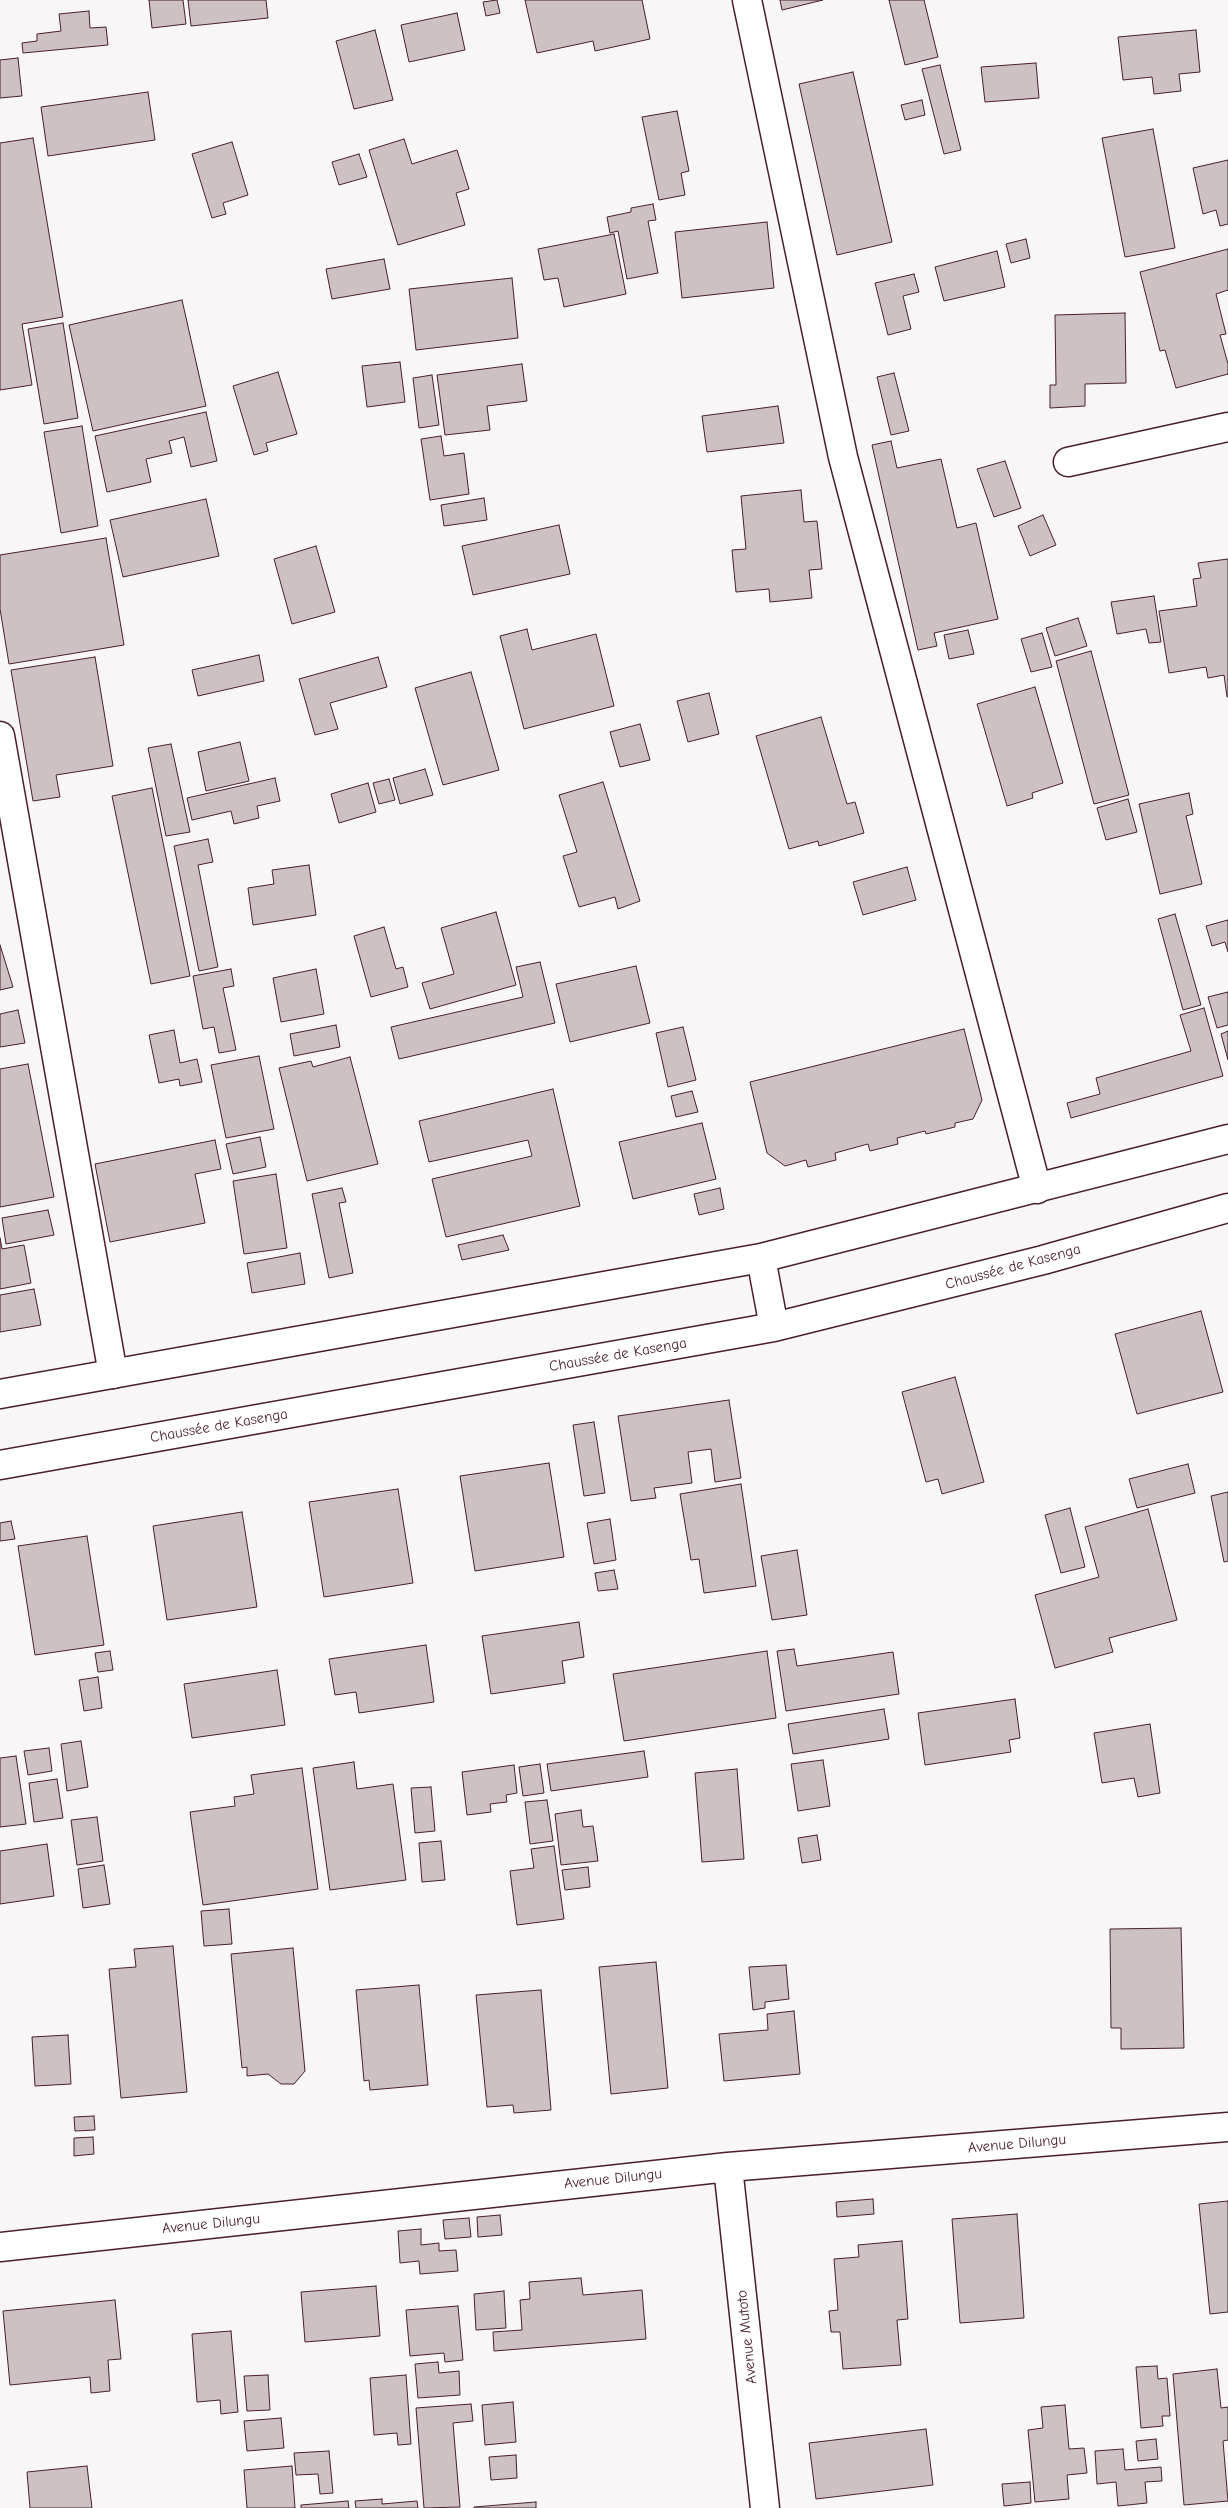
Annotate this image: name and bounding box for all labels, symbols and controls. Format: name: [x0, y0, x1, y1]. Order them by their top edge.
street label: Chaussée de Kasenga: [943, 1240, 1083, 1294]
street label: Chaussée de Kasenga: [548, 1334, 688, 1376]
street label: Chaussée de Kasenga: [149, 1405, 289, 1447]
street label: Avenue Dilungu: [967, 2131, 1067, 2157]
street label: Avenue Dilungu: [563, 2165, 663, 2193]
street label: Avenue Dilungu: [161, 2210, 261, 2238]
street label: Avenue Mutoto: [733, 2289, 761, 2385]

